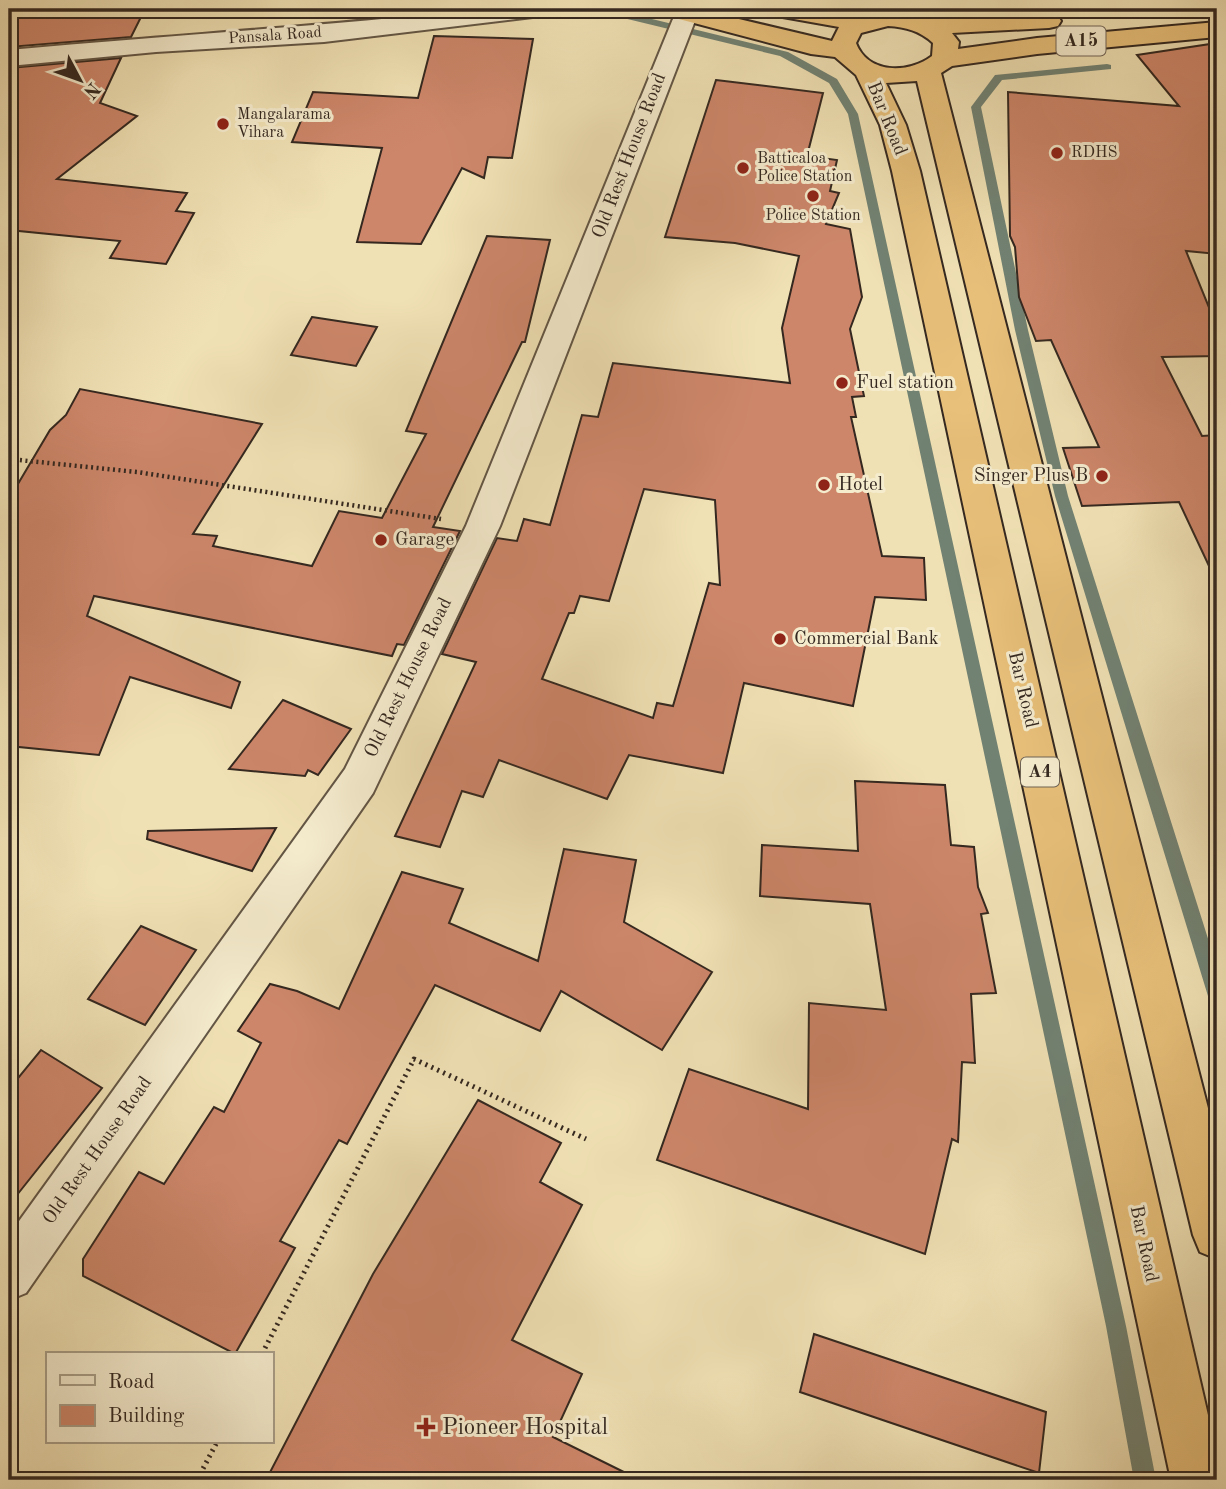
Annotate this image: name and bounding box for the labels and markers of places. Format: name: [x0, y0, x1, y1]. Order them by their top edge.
place label: Mangalarama Vihara: [237, 107, 331, 141]
marker: Mangalarama Vihara: [215, 116, 231, 132]
marker: RDHS: [1049, 145, 1065, 161]
place label: RDHS: [1071, 145, 1118, 161]
place label: Batticaloa Police Station: [757, 151, 853, 185]
marker: Batticaloa Police Station: [735, 160, 751, 176]
marker: Police Station: [805, 188, 821, 204]
place label: Police Station: [765, 208, 861, 224]
place label: Fuel station: [856, 374, 954, 393]
marker: Fuel station: [834, 375, 850, 391]
place label: Singer Plus B: [974, 467, 1088, 486]
marker: Singer Plus B: [1094, 468, 1110, 484]
place label: Hotel: [838, 476, 883, 495]
marker: Hotel: [816, 477, 832, 493]
place label: Garage: [395, 531, 454, 550]
marker: Garage: [373, 532, 389, 548]
place label: Commercial Bank: [794, 630, 939, 649]
marker: Commercial Bank: [772, 631, 788, 647]
place label: Pioneer Hospital: [442, 1416, 608, 1439]
marker: Pioneer Hospital: [416, 1417, 436, 1437]

